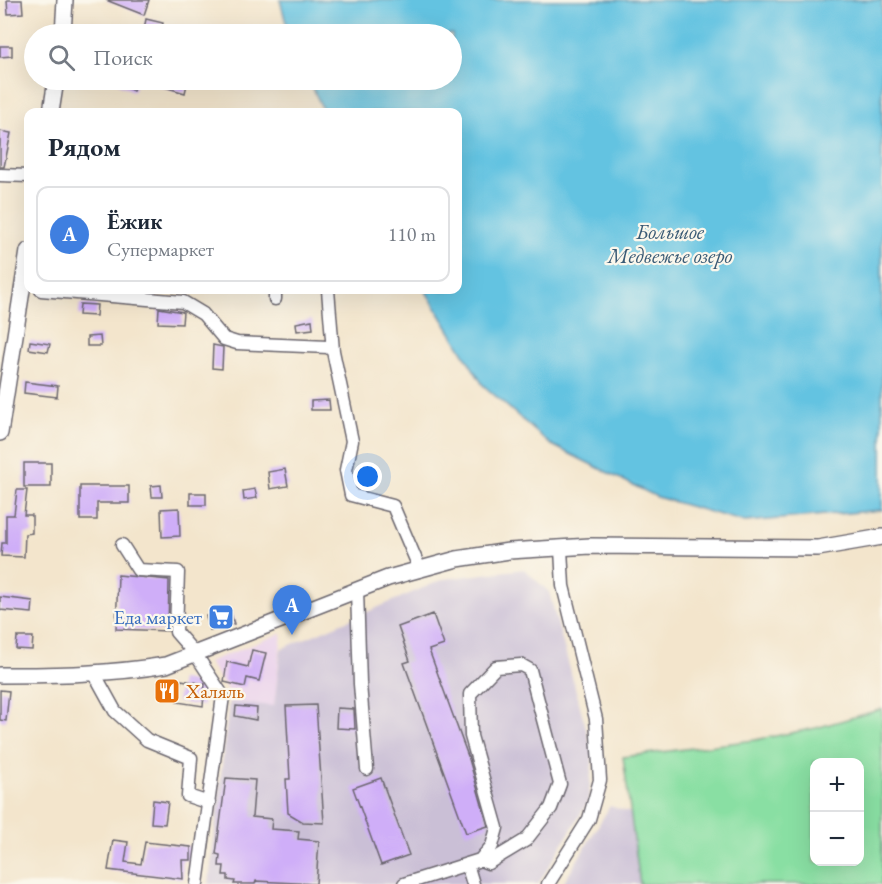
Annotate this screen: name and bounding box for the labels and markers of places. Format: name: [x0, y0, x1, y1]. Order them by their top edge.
pin: A: [272, 586, 312, 635]
supermarket icon: Еда маркет: [206, 602, 236, 632]
place label: Еда маркет: [114, 604, 202, 630]
restaurant icon: Халяль: [152, 676, 182, 706]
place label: Халяль: [185, 678, 244, 704]

